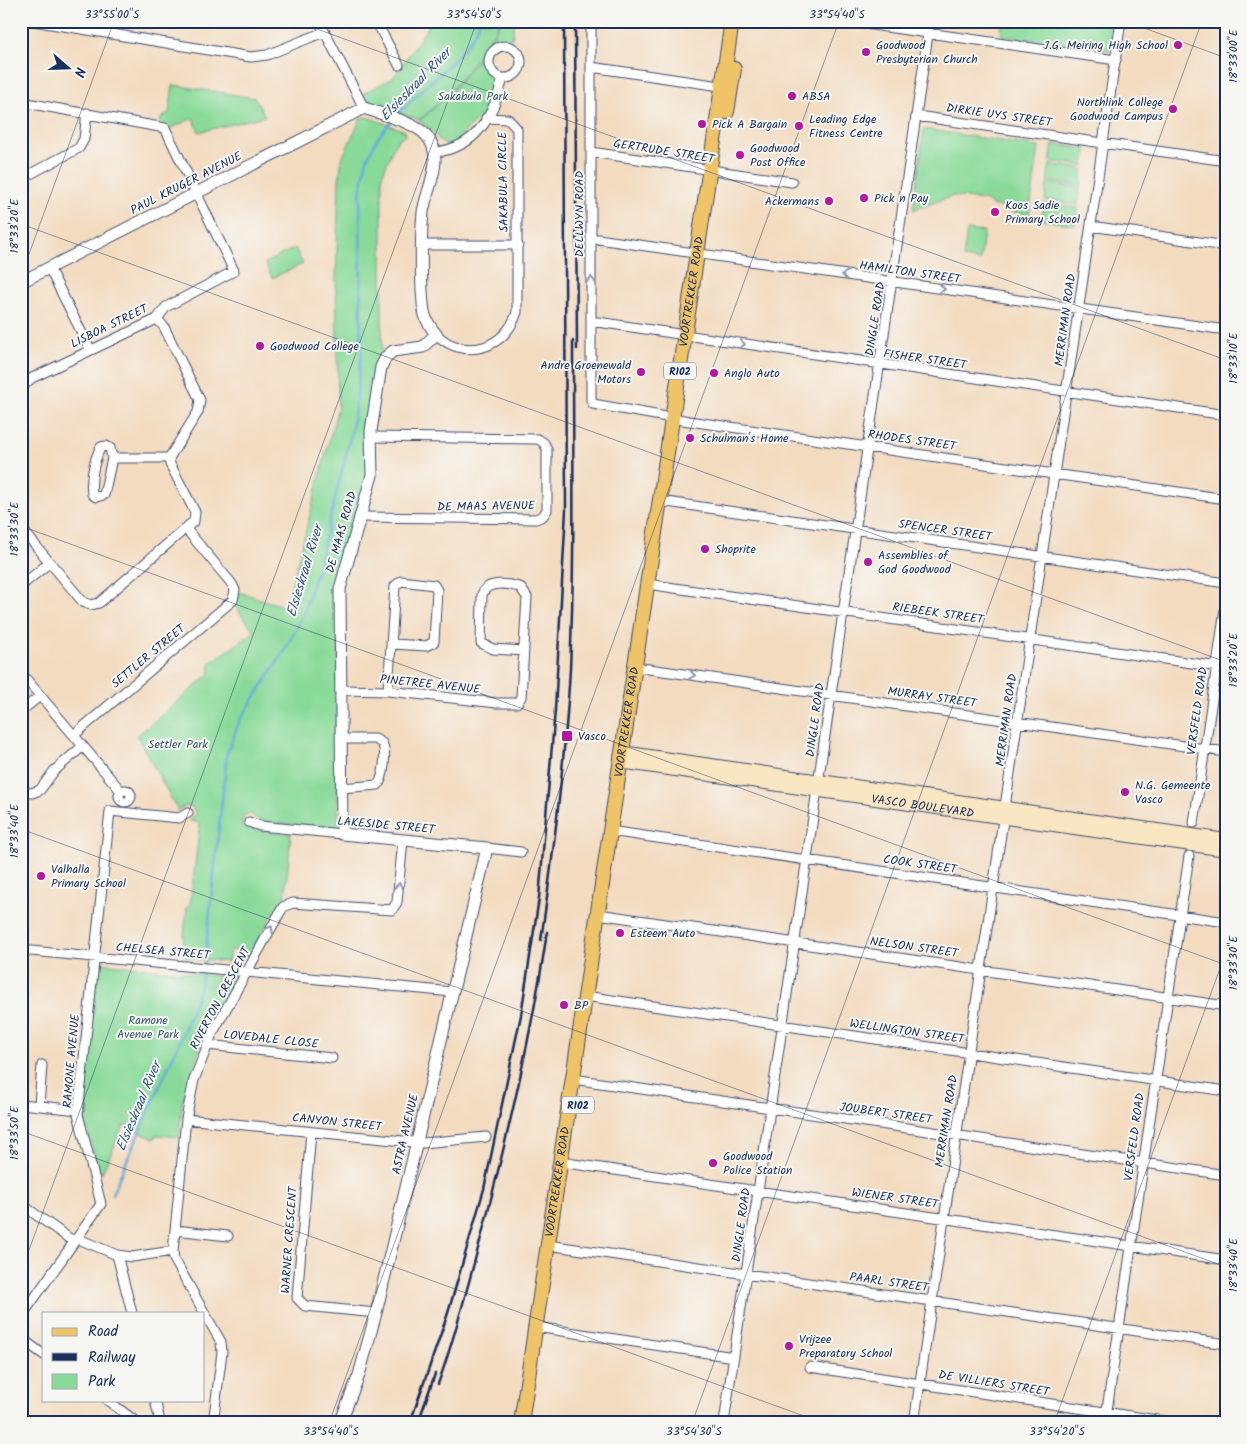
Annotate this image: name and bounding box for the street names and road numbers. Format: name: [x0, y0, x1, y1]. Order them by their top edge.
street label: DIRKIE UYS STREET: [945, 99, 1055, 133]
street label: SAKABULA CIRCLE: [493, 131, 514, 232]
street label: GERTRUDE STREET: [612, 134, 717, 169]
street label: PAUL KRUGER AVENUE: [127, 147, 246, 220]
street label: DELLWYN ROAD: [570, 171, 589, 257]
street label: VOORTREKKER ROAD: [674, 235, 709, 348]
street label: HAMILTON STREET: [858, 256, 963, 289]
street label: MERRIMAN ROAD: [1050, 272, 1081, 368]
street label: DINGLE ROAD: [860, 280, 891, 357]
street label: LISBOA STREET: [67, 299, 153, 353]
street label: FISHER STREET: [882, 344, 969, 375]
road number: R102: [664, 362, 696, 380]
street label: RHODES STREET: [867, 425, 959, 456]
street label: DE MAAS ROAD: [321, 489, 362, 575]
street label: DE MAAS AVENUE: [437, 496, 536, 517]
street label: SPENCER STREET: [897, 515, 995, 547]
street label: RIEBEEK STREET: [891, 598, 986, 629]
street label: SETTLER STREET: [107, 619, 191, 693]
street label: VOORTREKKER ROAD: [609, 665, 645, 778]
street label: VERSFELD ROAD: [1182, 666, 1213, 756]
street label: PINETREE AVENUE: [379, 670, 482, 699]
street label: MERRIMAN ROAD: [991, 672, 1022, 768]
street label: DINGLE ROAD: [801, 682, 830, 758]
street label: MURRAY STREET: [886, 682, 979, 713]
street label: VASCO BOULEVARD: [870, 790, 976, 823]
street label: LAKESIDE STREET: [336, 812, 437, 839]
street label: COOK STREET: [882, 850, 959, 879]
street label: NELSON STREET: [869, 932, 961, 963]
street label: CHELSEA STREET: [115, 938, 212, 965]
street label: RIVERTON CRESCENT: [185, 942, 256, 1053]
street label: RAMONE AVENUE: [58, 1012, 85, 1109]
street label: WELLINGTON STREET: [848, 1014, 967, 1049]
street label: LOVEDALE CLOSE: [223, 1025, 320, 1054]
street label: MERRIMAN ROAD: [930, 1073, 963, 1169]
street label: ASTRA AVENUE: [387, 1091, 424, 1176]
street label: VERSFELD ROAD: [1119, 1092, 1150, 1182]
road number: R102: [562, 1096, 594, 1114]
street label: JOUBERT STREET: [838, 1098, 935, 1130]
street label: CANYON STREET: [291, 1108, 384, 1137]
street label: VOORTREKKER ROAD: [540, 1125, 576, 1238]
street label: WIENER STREET: [850, 1183, 941, 1214]
street label: WARNER CRESCENT: [276, 1184, 303, 1294]
street label: DINGLE ROAD: [727, 1187, 756, 1263]
street label: PAARL STREET: [848, 1268, 931, 1298]
street label: DE VILLIERS STREET: [937, 1365, 1052, 1402]

